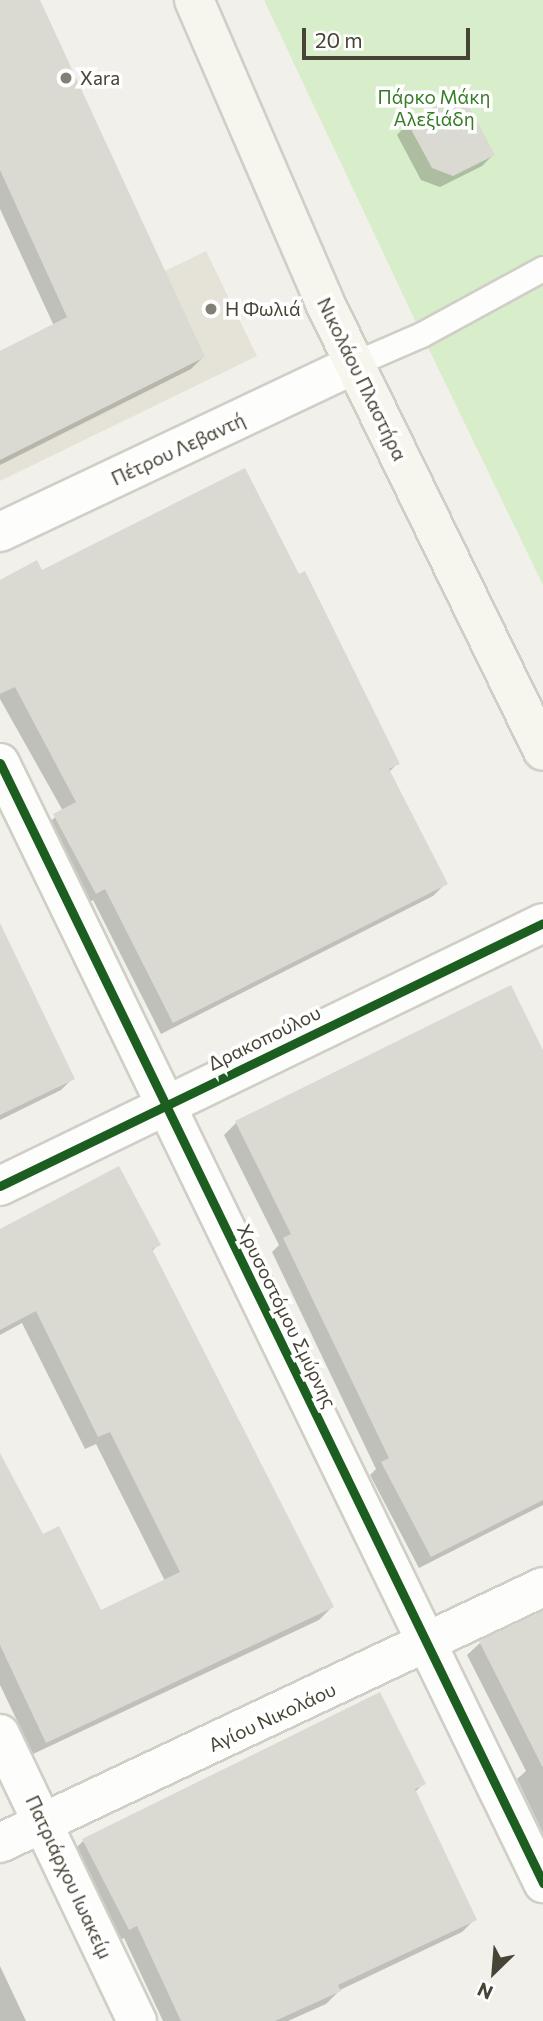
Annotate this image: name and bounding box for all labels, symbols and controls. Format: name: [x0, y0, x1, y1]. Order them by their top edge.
scale bar: [305, 14, 473, 58]
text: 20 m: [315, 27, 363, 52]
place label: Xara: [80, 67, 120, 89]
marker: Xara: [58, 70, 74, 86]
park label: Πάρκο Μάκη Αλεξιάδη: [378, 86, 490, 130]
street label: Νικολάου Πλαστήρα: [313, 294, 411, 464]
place label: Η Φωλιά: [225, 298, 300, 320]
marker: Η Φωλιά: [203, 301, 219, 317]
street label: Πέτρου Λεβαντή: [108, 408, 248, 490]
street label: Δρακοπούλου: [204, 1001, 324, 1075]
street label: Χρυσοστόμου Σμύρνης: [233, 1221, 341, 1411]
street label: Αγίου Νικολάου: [205, 1678, 339, 1756]
street label: Πατριάρχου Ιωακείμ: [21, 1792, 117, 1962]
north arrow: [459, 1937, 529, 2007]
text: N: [474, 1978, 496, 2005]

